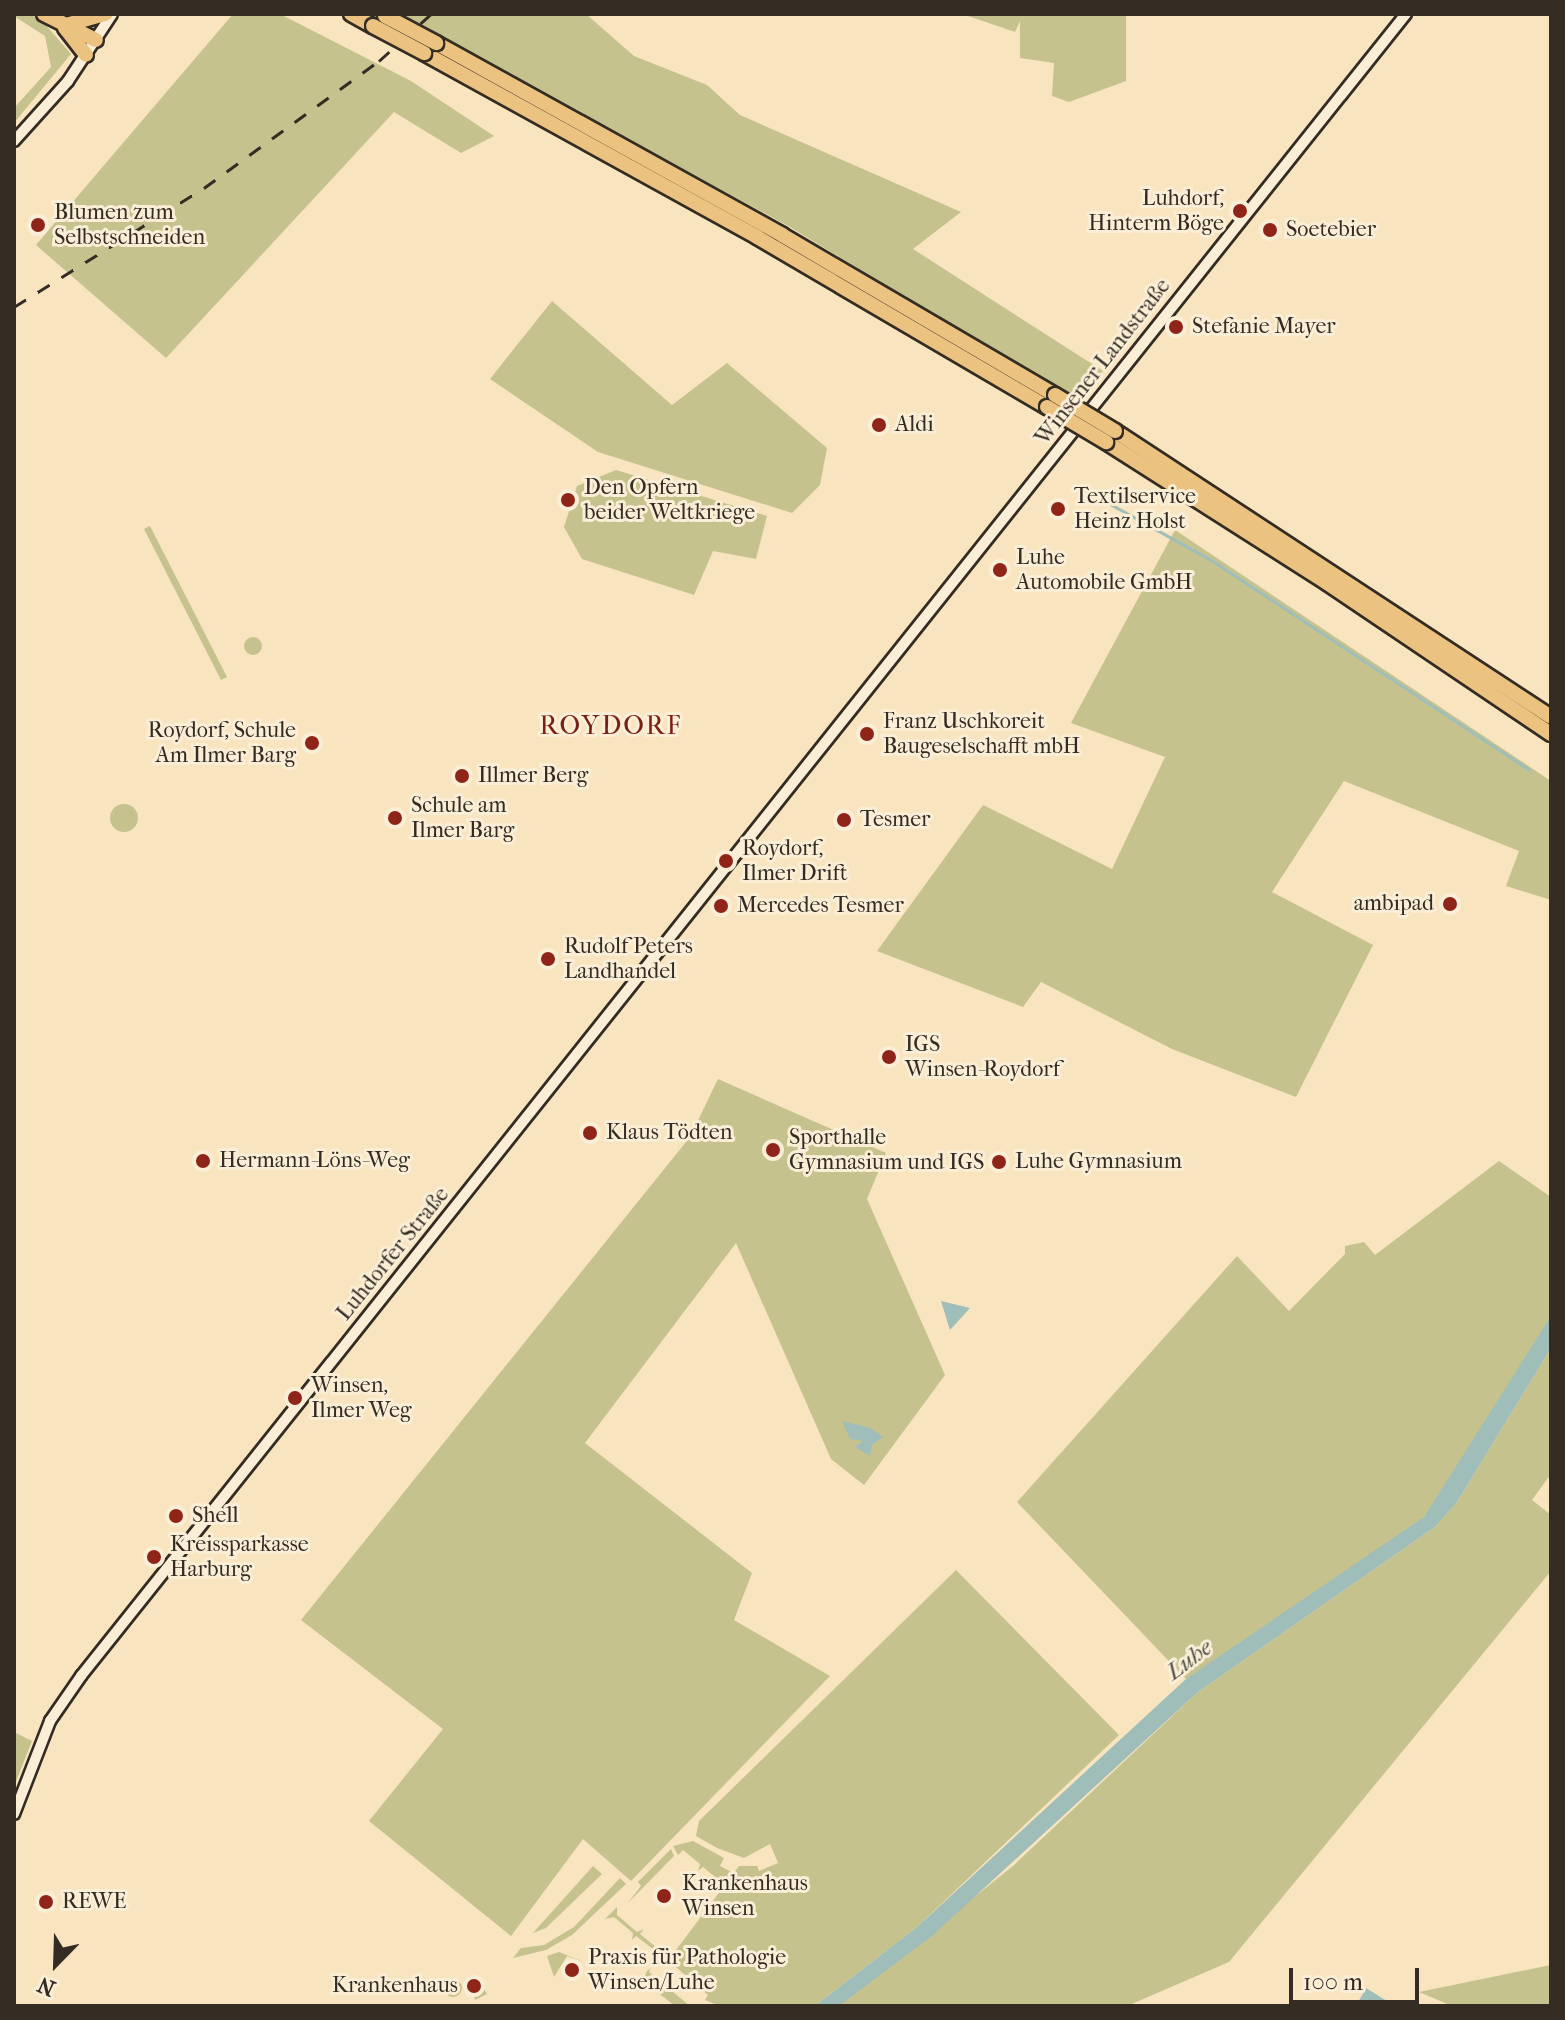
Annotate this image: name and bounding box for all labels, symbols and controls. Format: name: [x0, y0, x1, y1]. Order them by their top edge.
place label: Luhdorf, Hinterm Böge: [1088, 185, 1224, 236]
place label: Blumen zum Selbstschneiden: [54, 199, 205, 250]
marker: Luhdorf, Hinterm Böge: [1231, 202, 1249, 220]
marker: Blumen zum Selbstschneiden: [29, 216, 47, 234]
place label: Soetebier: [1286, 217, 1376, 243]
marker: Soetebier: [1261, 221, 1279, 239]
street label: Winsener Landstraße: [1030, 274, 1176, 450]
place label: Stefanie Mayer: [1192, 314, 1336, 340]
marker: Stefanie Mayer: [1167, 318, 1185, 336]
place label: Aldi: [895, 412, 934, 438]
marker: Aldi: [870, 416, 888, 434]
place label: Den Opfern beider Weltkriege: [584, 474, 755, 526]
place label: Textilservice Heinz Holst: [1074, 483, 1196, 534]
marker: Den Opfern beider Weltkriege: [559, 491, 577, 509]
marker: Textilservice Heinz Holst: [1049, 500, 1067, 518]
place label: Luhe Automobile GmbH: [1016, 544, 1192, 596]
marker: Luhe Automobile GmbH: [991, 561, 1009, 579]
place label: Franz Uschkoreit Baugeselschafft mbH: [883, 708, 1080, 760]
district label: ROYDORF: [540, 710, 682, 742]
place label: Roydorf, Schule Am Ilmer Barg: [148, 717, 296, 768]
marker: Franz Uschkoreit Baugeselschafft mbH: [858, 725, 876, 743]
marker: Roydorf, Schule Am Ilmer Barg: [303, 734, 321, 752]
place label: Illmer Berg: [478, 763, 588, 789]
marker: Illmer Berg: [453, 767, 471, 785]
place label: Schule am Ilmer Barg: [411, 792, 514, 844]
place label: Tesmer: [860, 807, 930, 833]
marker: Schule am Ilmer Barg: [386, 809, 404, 827]
marker: Tesmer: [835, 811, 853, 829]
place label: Roydorf, Ilmer Drift: [742, 835, 848, 886]
marker: Roydorf, Ilmer Drift: [717, 852, 735, 870]
place label: ambipad: [1354, 891, 1434, 917]
place label: Mercedes Tesmer: [737, 893, 904, 919]
marker: ambipad: [1441, 895, 1459, 913]
marker: Mercedes Tesmer: [712, 897, 730, 915]
place label: Rudolf Peters Landhandel: [564, 933, 693, 984]
marker: Rudolf Peters Landhandel: [539, 950, 557, 968]
place label: IGS Winsen-Roydorf: [905, 1031, 1060, 1082]
marker: IGS Winsen-Roydorf: [880, 1048, 898, 1066]
place label: Klaus Tödten: [606, 1120, 732, 1146]
marker: Klaus Tödten: [581, 1124, 599, 1142]
place label: Sporthalle Gymnasium und IGS: [789, 1124, 984, 1176]
marker: Sporthalle Gymnasium und IGS: [764, 1141, 782, 1159]
place label: Hermann-Löns-Weg: [219, 1148, 410, 1174]
place label: Luhe Gymnasium: [1015, 1149, 1182, 1175]
marker: Hermann-Löns-Weg: [194, 1152, 212, 1170]
marker: Luhe Gymnasium: [990, 1153, 1008, 1171]
street label: Luhdorfer Straße: [331, 1182, 455, 1326]
place label: Winsen, Ilmer Weg: [311, 1372, 412, 1424]
marker: Winsen, Ilmer Weg: [286, 1389, 304, 1407]
place label: Shell: [192, 1503, 239, 1529]
marker: Shell: [167, 1507, 185, 1525]
place label: Kreissparkasse Harburg: [170, 1531, 309, 1582]
marker: Kreissparkasse Harburg: [145, 1548, 163, 1566]
water label: Luhe: [1160, 1633, 1218, 1687]
place label: Krankenhaus Winsen: [682, 1870, 808, 1922]
marker: Krankenhaus Winsen: [653, 1885, 675, 1907]
place label: REWE: [62, 1889, 126, 1915]
marker: REWE: [37, 1893, 55, 1911]
north arrow: [16, 1924, 96, 2004]
place label: Praxis für Pathologie Winsen/Luhe: [588, 1944, 786, 1996]
scale bar: [1293, 1952, 1423, 2002]
marker: Praxis für Pathologie Winsen/Luhe: [563, 1961, 581, 1979]
text: 100 m: [1303, 1968, 1363, 1996]
text: N: [34, 1971, 59, 2001]
place label: Krankenhaus: [332, 1973, 458, 1999]
marker: Krankenhaus: [465, 1977, 483, 1995]

